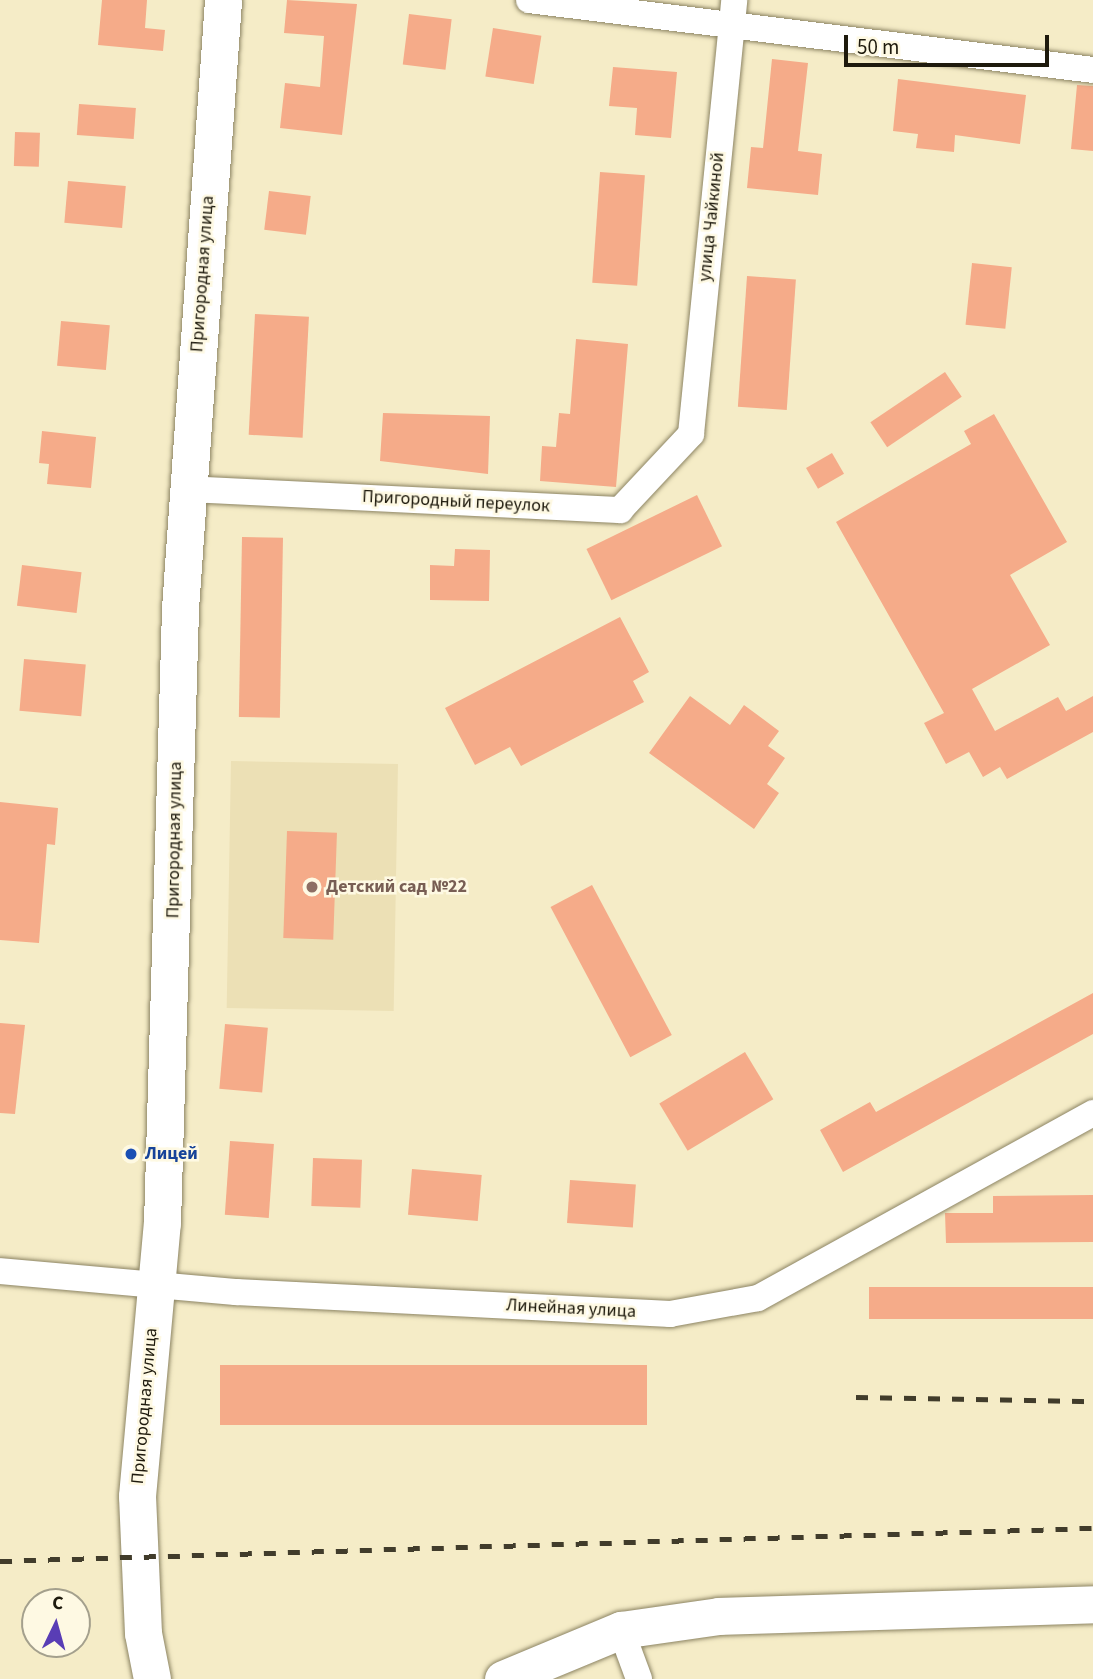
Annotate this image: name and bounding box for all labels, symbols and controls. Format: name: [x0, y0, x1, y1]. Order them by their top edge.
scale bar: [848, 21, 1053, 65]
text: 50 m: [857, 32, 899, 62]
street label: улица Чайкиной: [694, 151, 730, 283]
street label: Пригородная улица: [187, 195, 219, 353]
street label: Пригородный переулок: [362, 486, 550, 518]
street label: Пригородная улица: [163, 761, 187, 919]
place label: Детский сад №22: [326, 876, 467, 898]
marker: Детский сад №22: [304, 879, 320, 895]
place label: Лицей: [145, 1143, 198, 1165]
marker: Лицей: [123, 1146, 139, 1162]
street label: Линейная улица: [506, 1295, 636, 1323]
street label: Пригородная улица: [127, 1327, 163, 1485]
north arrow: [21, 1588, 91, 1658]
text: С: [51, 1590, 64, 1618]

